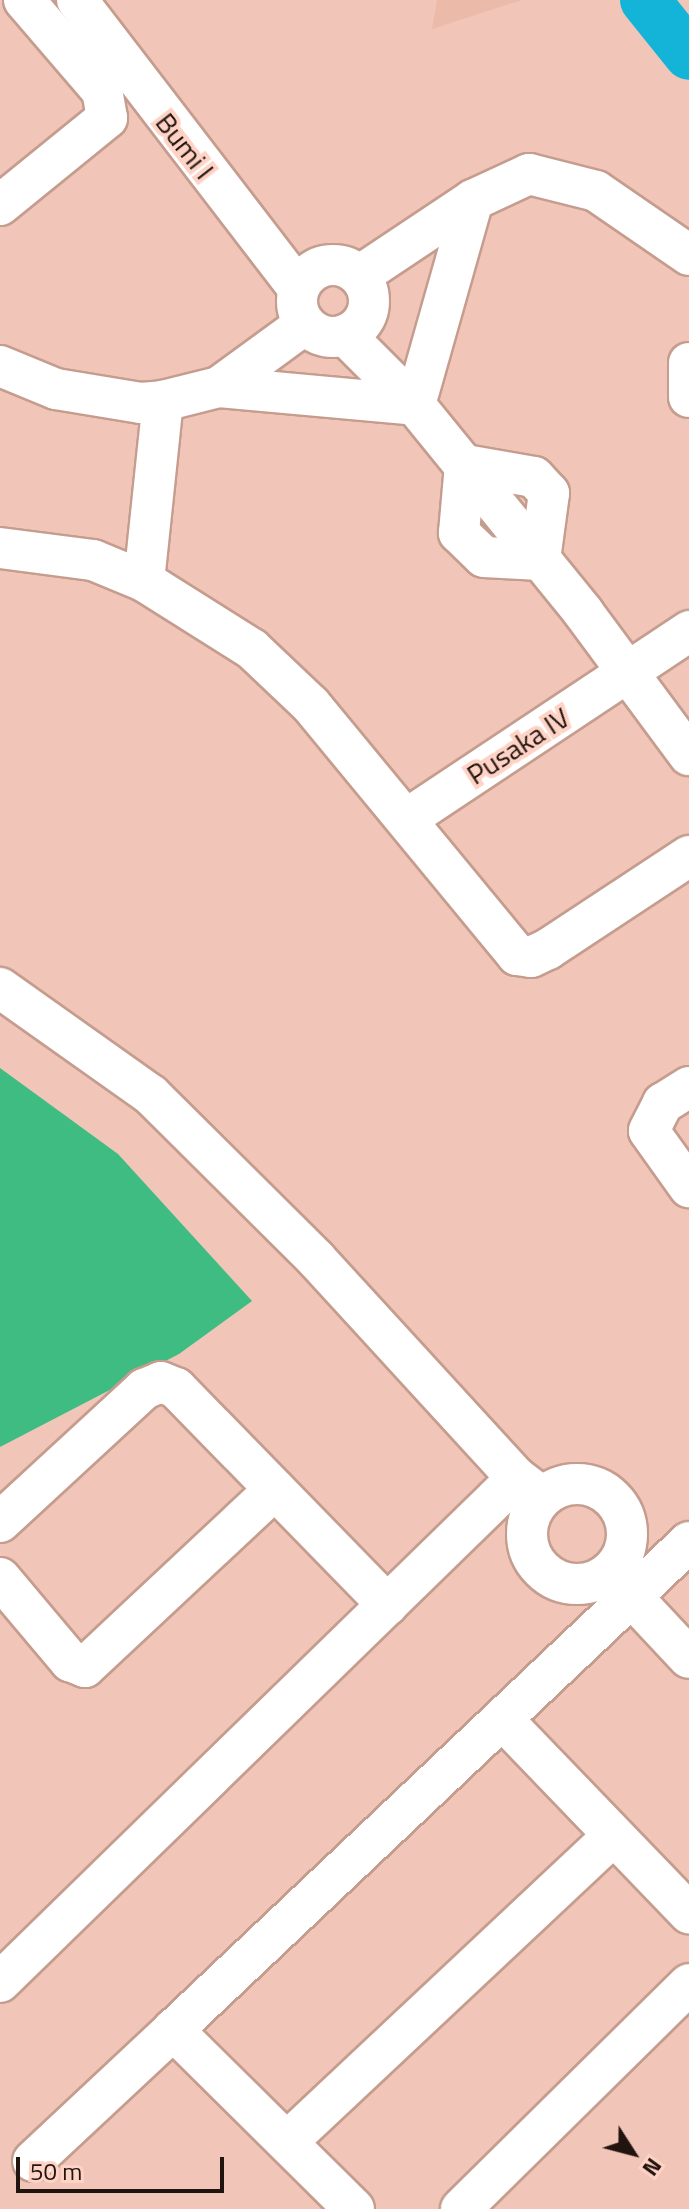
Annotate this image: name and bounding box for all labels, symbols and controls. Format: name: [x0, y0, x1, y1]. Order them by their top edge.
street label: Bumi I: [149, 106, 221, 186]
street label: Pusaka IV: [461, 701, 575, 791]
north arrow: [593, 2113, 673, 2193]
scale bar: [20, 2141, 228, 2191]
text: N: [634, 2151, 671, 2183]
text: 50 m: [30, 2153, 82, 2189]

